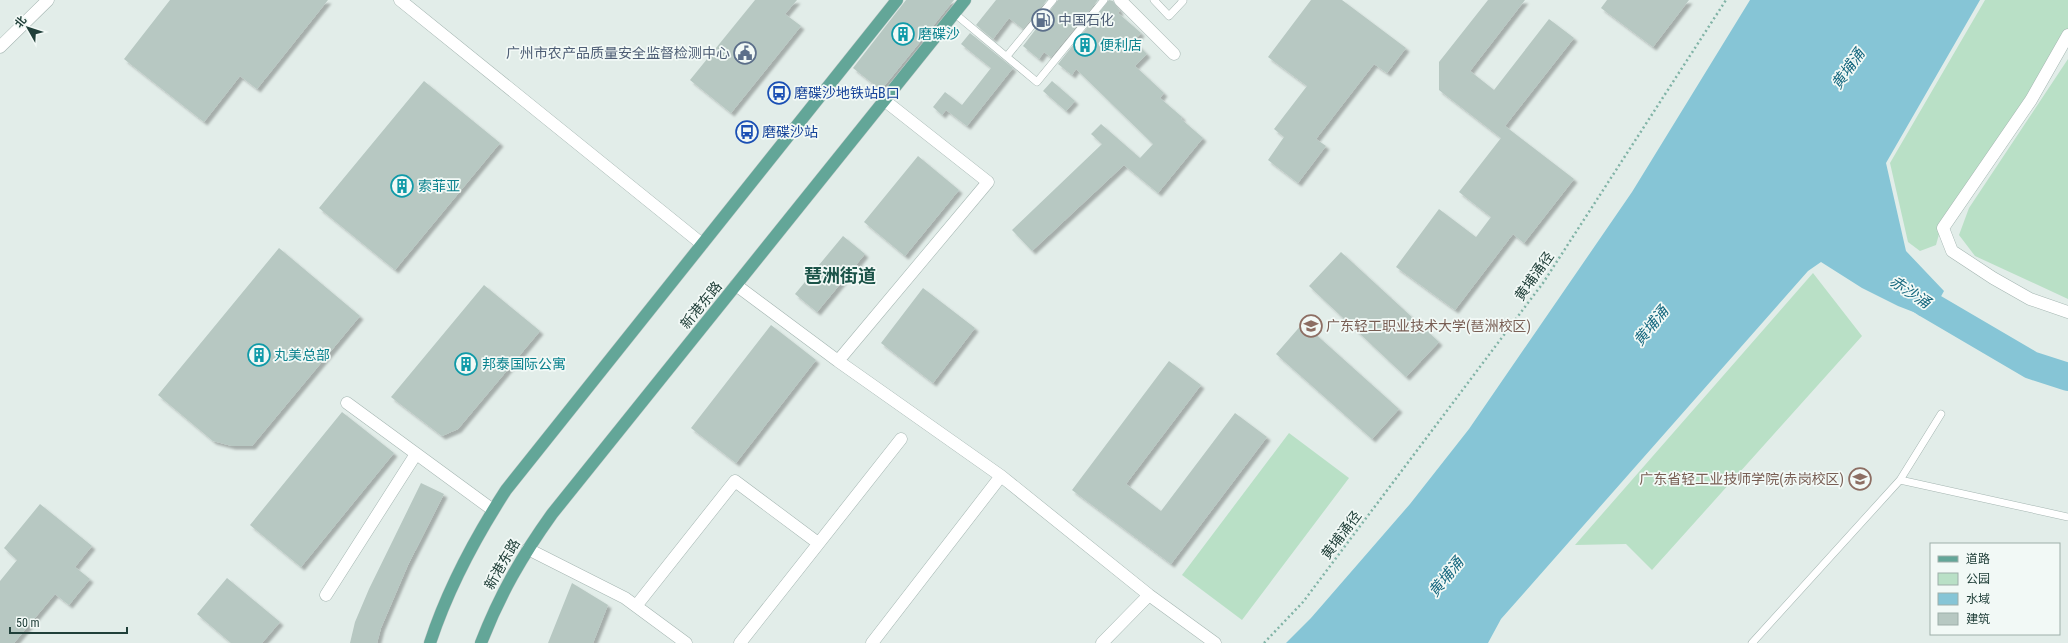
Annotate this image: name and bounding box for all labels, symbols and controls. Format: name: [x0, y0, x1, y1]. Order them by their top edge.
fuel station icon: 中国石化: [1030, 7, 1056, 33]
north arrow: [8, 8, 48, 48]
place label: 中国石化: [1058, 12, 1114, 28]
text: 北: [12, 14, 29, 30]
building icon: 磨碟沙: [890, 21, 916, 47]
place label: 磨碟沙: [918, 26, 960, 42]
building icon: 便利店: [1072, 32, 1098, 58]
place label: 便利店: [1100, 37, 1142, 53]
public building icon: 广州市农产品质量安全监督检测中心: [732, 40, 758, 66]
water label: 黄埔涌: [1828, 44, 1869, 93]
place label: 广州市农产品质量安全监督检测中心: [506, 45, 730, 61]
bus stop icon: 磨碟沙地铁站B口: [766, 80, 792, 106]
place label: 磨碟沙地铁站B口: [794, 85, 900, 101]
bus stop icon: 磨碟沙站: [734, 119, 760, 145]
place label: 磨碟沙站: [762, 124, 818, 140]
building icon: 索菲亚: [389, 173, 415, 199]
place label: 索菲亚: [418, 178, 460, 194]
street label: 黄埔涌径: [1511, 248, 1557, 304]
district label: 琶洲街道: [804, 265, 876, 286]
water label: 赤沙涌: [1886, 272, 1935, 313]
street label: 新港东路: [677, 278, 725, 332]
water label: 黄埔涌: [1630, 301, 1673, 349]
school or university icon: 广东轻工职业技术大学(琶洲校区): [1298, 313, 1324, 339]
place label: 广东轻工职业技术大学(琶洲校区): [1326, 318, 1531, 335]
building icon: 丸美总部: [246, 342, 272, 368]
place label: 丸美总部: [274, 347, 330, 363]
building icon: 邦泰国际公寓: [453, 351, 479, 377]
place label: 邦泰国际公寓: [482, 356, 566, 372]
school or university icon: 广东省轻工业技师学院(赤岗校区): [1847, 466, 1873, 492]
place label: 广东省轻工业技师学院(赤岗校区): [1639, 471, 1844, 488]
street label: 黄埔涌径: [1318, 508, 1364, 562]
street label: 新港东路: [481, 536, 523, 592]
legend: [1930, 543, 2060, 635]
water label: 黄埔涌: [1425, 552, 1468, 600]
text: 道路: [1966, 552, 1990, 566]
text: 公园: [1966, 572, 1990, 586]
text: 水域: [1966, 592, 1990, 606]
scale bar: [10, 609, 127, 635]
text: 建筑: [1966, 612, 1990, 626]
text: 50 m: [16, 616, 40, 630]

